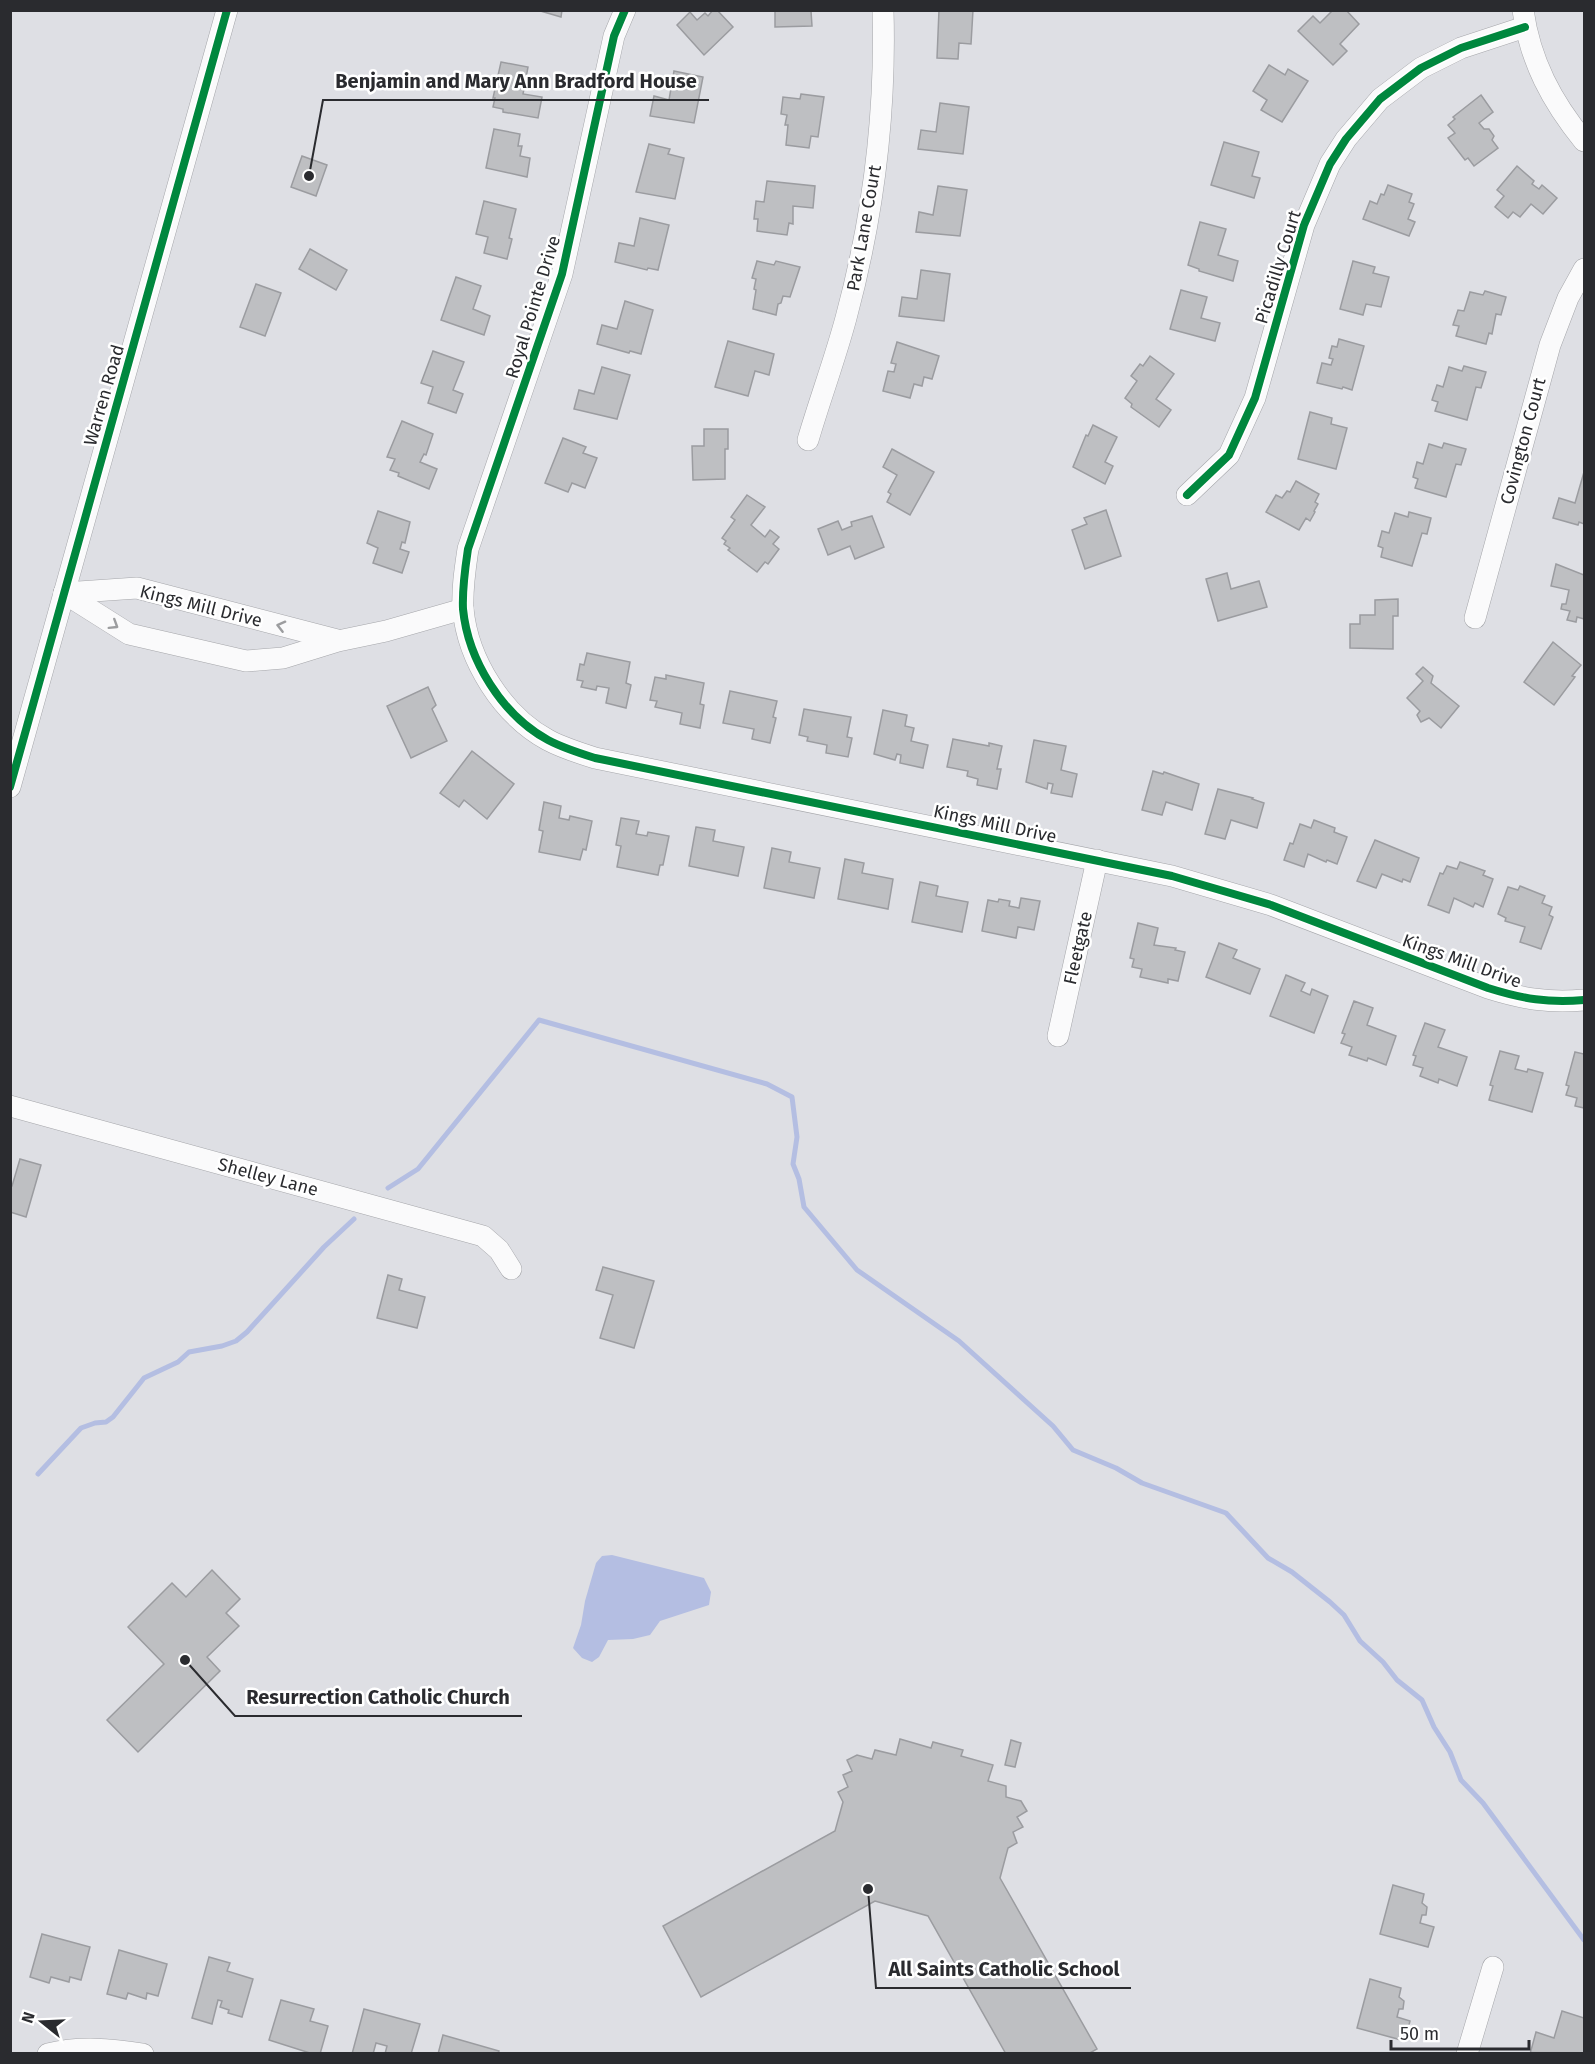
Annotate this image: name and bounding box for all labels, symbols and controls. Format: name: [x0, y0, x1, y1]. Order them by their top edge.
callout: Benjamin and Mary Ann Bradford House: [323, 62, 709, 100]
text: Benjamin and Mary Ann Bradford House: [335, 69, 697, 93]
street label: Park Lane Court: [842, 163, 886, 293]
street label: Picadilly Court: [1250, 207, 1306, 327]
street label: Royal Pointe Drive: [501, 233, 565, 381]
street label: Warren Road: [79, 342, 129, 448]
street label: Covington Court: [1496, 375, 1551, 507]
street label: Kings Mill Drive: [138, 580, 264, 632]
one-way arrow: [108, 617, 118, 629]
one-way arrow: [276, 621, 286, 634]
street label: Kings Mill Drive: [931, 800, 1059, 848]
street label: Fleetgate: [1059, 909, 1097, 987]
street label: Kings Mill Drive: [1399, 929, 1525, 993]
street label: Shelley Lane: [215, 1153, 321, 1201]
callout: Resurrection Catholic Church: [235, 1678, 522, 1716]
text: Resurrection Catholic Church: [246, 1685, 510, 1709]
callout: All Saints Catholic School: [876, 1950, 1131, 1988]
text: All Saints Catholic School: [887, 1957, 1120, 1981]
north arrow: [12, 1992, 72, 2052]
text: N: [18, 2010, 39, 2025]
scale bar: [1391, 2013, 1529, 2051]
text: 50 m: [1400, 2023, 1439, 2045]

